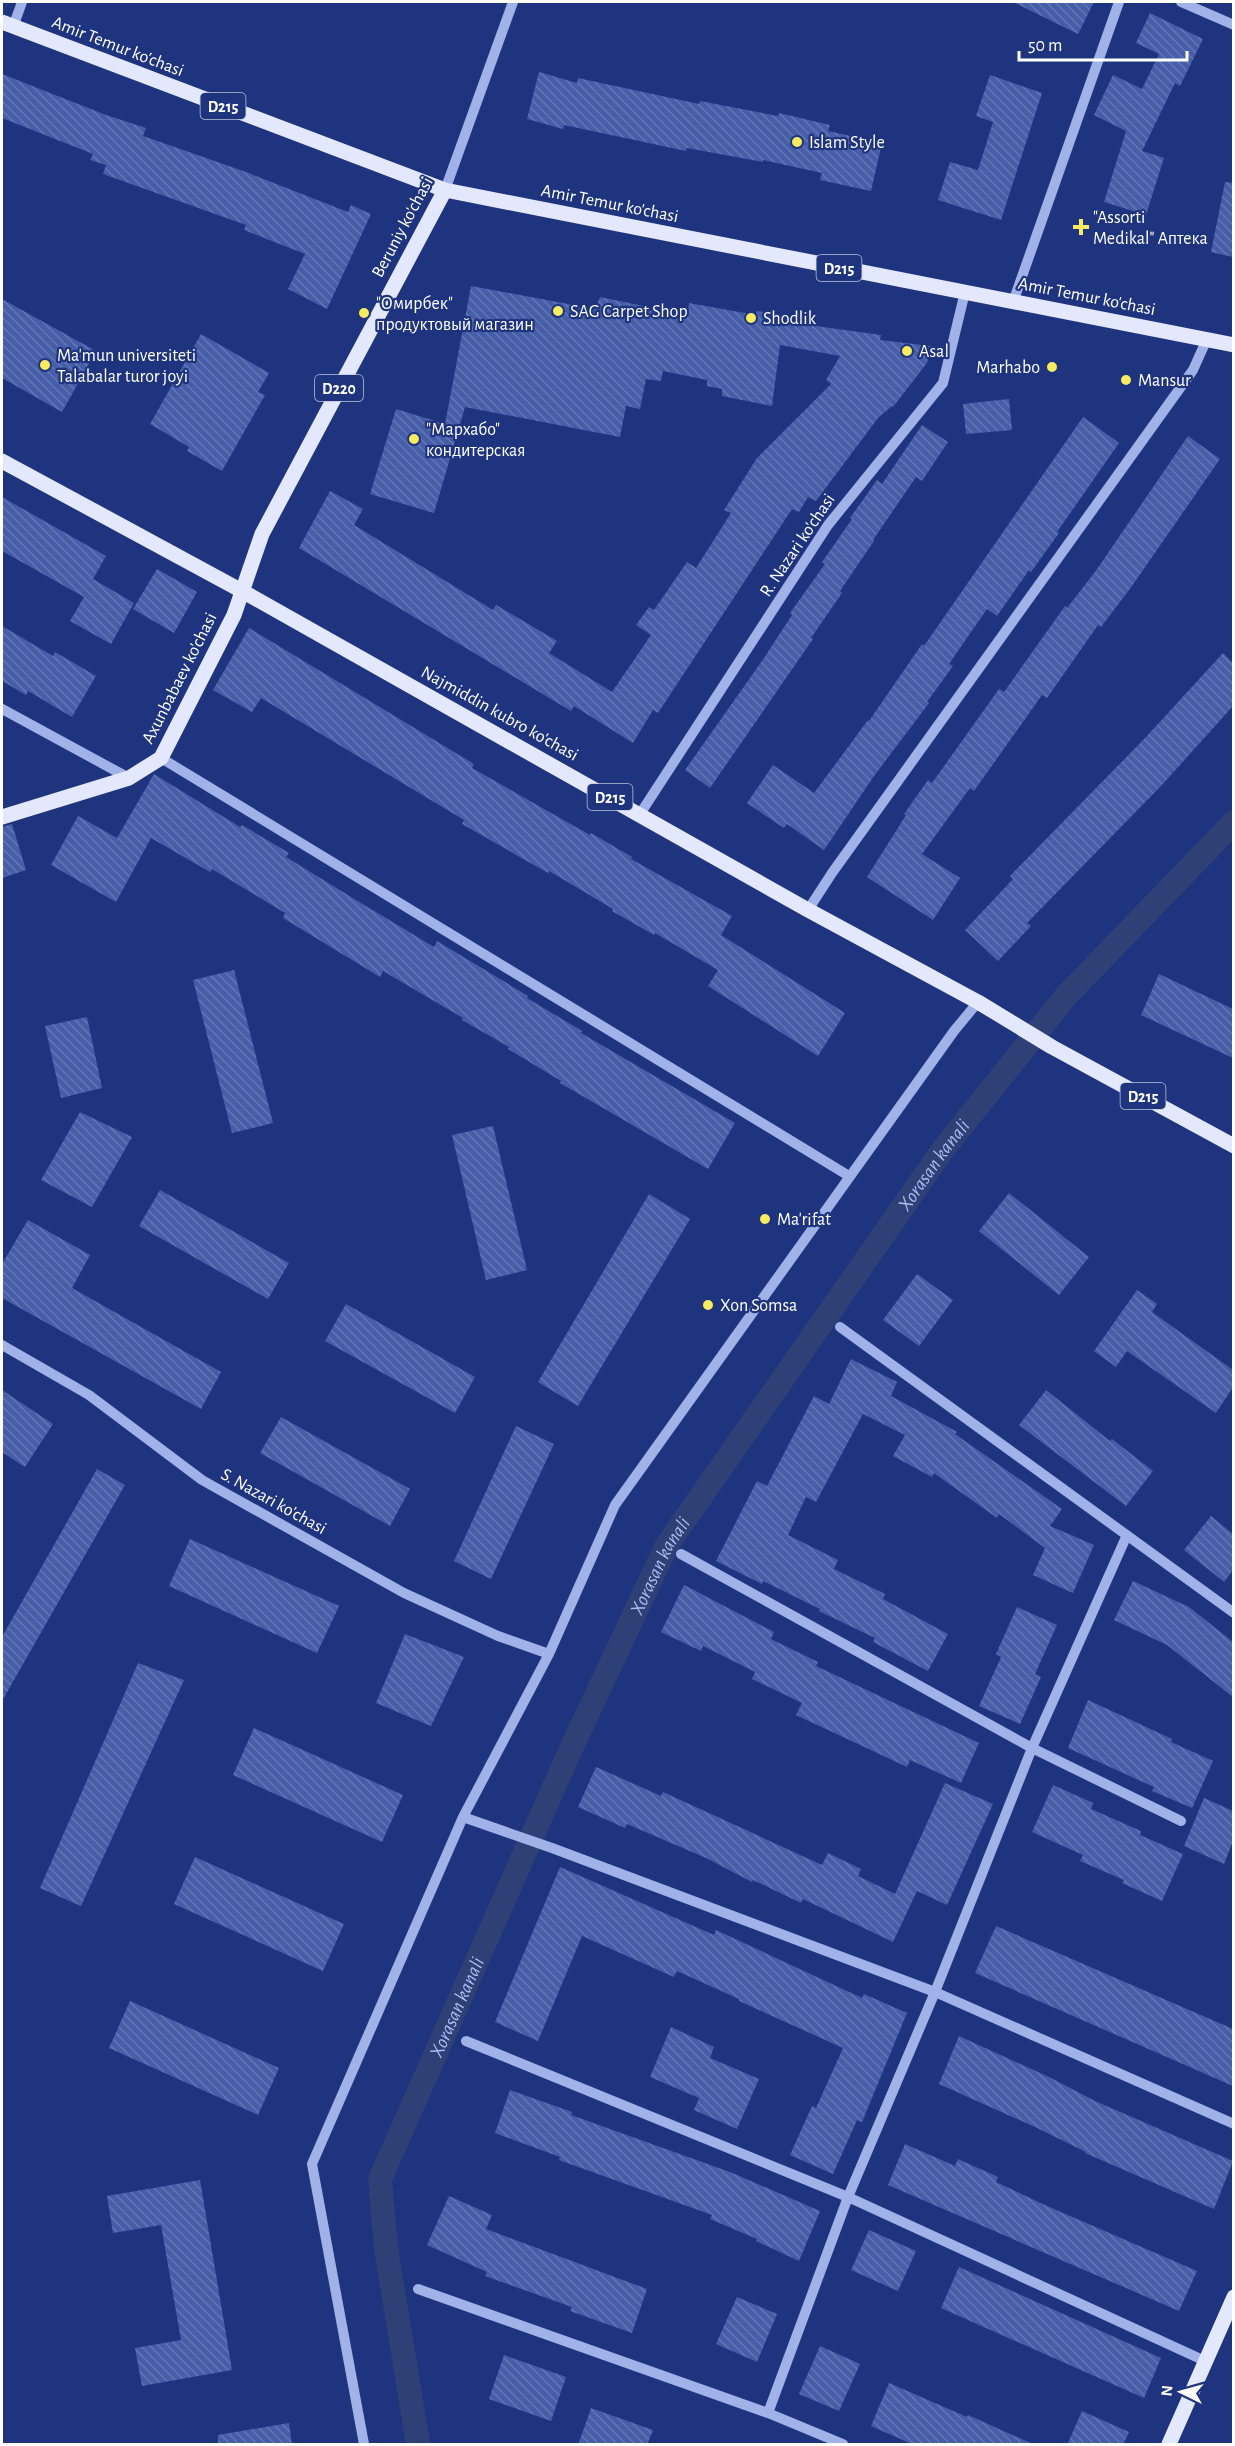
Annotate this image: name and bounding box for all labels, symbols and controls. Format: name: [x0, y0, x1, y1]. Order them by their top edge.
street label: Amir Temur ko'chasi: [49, 14, 186, 80]
scale bar: [1019, 24, 1187, 62]
text: 50 m: [1028, 37, 1062, 55]
road number: D215: [200, 93, 246, 119]
place label: Islam Style: [809, 134, 885, 152]
marker: Islam Style: [790, 135, 804, 149]
street label: Beruniy ko'chasi: [369, 174, 437, 281]
street label: Amir Temur ko'chasi: [540, 182, 680, 226]
place label: "Assorti Medikal" Аптека: [1093, 209, 1208, 248]
marker: "Assorti Medikal" Аптека: [1074, 220, 1088, 234]
road number: D215: [816, 255, 862, 281]
street label: Amir Temur ko'chasi: [1017, 275, 1157, 319]
place label: "Омирбек" продуктовый магазин: [376, 294, 534, 334]
place label: SAG Carpet Shop: [570, 303, 688, 321]
marker: SAG Carpet Shop: [551, 304, 565, 318]
marker: "Омирбек" продуктовый магазин: [357, 306, 371, 320]
place label: Shodlik: [763, 310, 817, 328]
marker: Shodlik: [744, 311, 758, 325]
place label: Asal: [919, 343, 949, 361]
marker: Asal: [900, 344, 914, 358]
place label: Ma'mun universiteti Talabalar turor joyi: [57, 347, 196, 386]
marker: Ma'mun universiteti Talabalar turor joyi: [38, 358, 52, 372]
place label: Marhabo: [976, 359, 1040, 377]
marker: Marhabo: [1045, 360, 1059, 374]
place label: Mansur: [1138, 372, 1191, 390]
marker: Mansur: [1119, 373, 1133, 387]
road number: D220: [315, 375, 363, 401]
place label: "Мархабо" кондитерская: [426, 420, 526, 460]
marker: "Мархабо" кондитерская: [407, 432, 421, 446]
street label: R. Nazari ko'chasi: [757, 491, 839, 600]
street label: Axunbabaev ko'chasi: [139, 610, 221, 747]
street label: Najmiddin kubro ko'chasi: [418, 663, 581, 765]
road number: D215: [588, 784, 632, 810]
road number: D215: [1120, 1083, 1166, 1109]
water label: Xorasan kanali: [894, 1116, 974, 1215]
place label: Ma'rifat: [777, 1211, 831, 1229]
marker: Ma'rifat: [758, 1212, 772, 1226]
place label: Xon Somsa: [720, 1297, 797, 1315]
marker: Xon Somsa: [701, 1298, 715, 1312]
street label: S. Nazari ko'chasi: [218, 1466, 329, 1538]
water label: Xorasan kanali: [626, 1514, 694, 1619]
water label: Xorasan kanali: [426, 1954, 488, 2061]
north arrow: [1151, 2362, 1211, 2422]
text: N: [1159, 2385, 1176, 2397]

